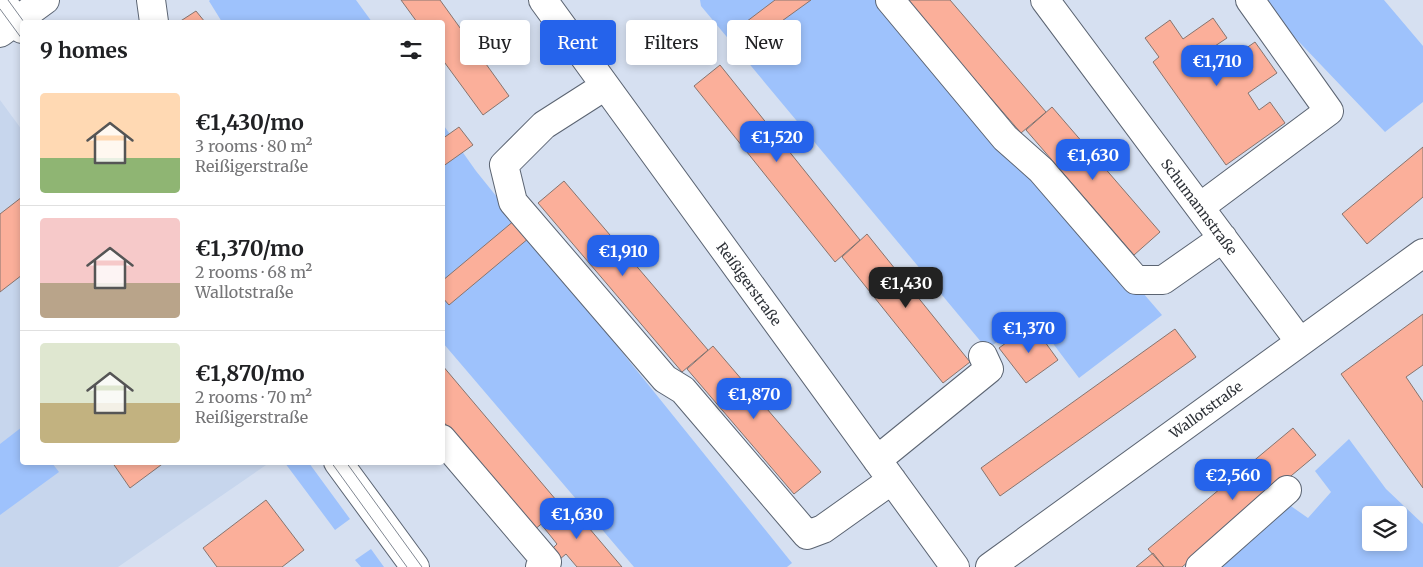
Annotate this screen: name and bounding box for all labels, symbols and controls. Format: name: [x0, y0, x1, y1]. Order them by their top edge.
chip: Buy: [460, 20, 530, 65]
chip: Rent: [540, 20, 616, 65]
chip: Filters: [626, 20, 717, 65]
chip: New: [727, 20, 801, 65]
icon: filters: [397, 36, 425, 64]
text: 9 homes: [40, 37, 128, 64]
pin: €1,710: [1176, 44, 1258, 87]
text: €1,710: [1192, 51, 1242, 71]
text: €1,430/mo: [195, 109, 304, 136]
icon: home: [80, 113, 140, 173]
pin: €1,520: [736, 120, 818, 163]
text: €1,520: [751, 127, 803, 147]
text: 3 rooms · 80 m²: [195, 136, 312, 156]
pin: €1,630: [1052, 138, 1134, 181]
text: €1,630: [1067, 145, 1119, 165]
street label: Schumannstraße: [1157, 155, 1241, 259]
text: Reißigerstraße: [195, 156, 308, 176]
pin: €1,910: [582, 234, 664, 277]
text: €1,370/mo: [195, 235, 304, 262]
icon: home: [80, 238, 140, 298]
street label: Reißigerstraße: [713, 239, 785, 329]
text: €1,910: [598, 241, 648, 261]
text: 2 rooms · 68 m²: [195, 262, 312, 282]
pin: €1,430: [865, 266, 947, 309]
text: €1,430: [880, 273, 932, 293]
text: Wallotstraße: [195, 282, 293, 302]
pin: €1,370: [988, 312, 1070, 354]
text: €1,370: [1003, 318, 1055, 338]
text: €1,870/mo: [195, 360, 305, 387]
icon: home: [80, 363, 140, 423]
street label: Wallotstraße: [1165, 377, 1246, 443]
pin: €1,870: [713, 378, 795, 420]
text: €1,870: [728, 384, 780, 404]
text: 2 rooms · 70 m²: [195, 387, 312, 407]
text: Reißigerstraße: [195, 407, 308, 427]
pin: €2,560: [1192, 458, 1274, 501]
text: €2,560: [1205, 465, 1261, 485]
pin: €1,630: [536, 498, 618, 540]
text: €1,630: [551, 504, 603, 524]
map controls: [1362, 506, 1407, 551]
button: layers: [1362, 506, 1407, 551]

